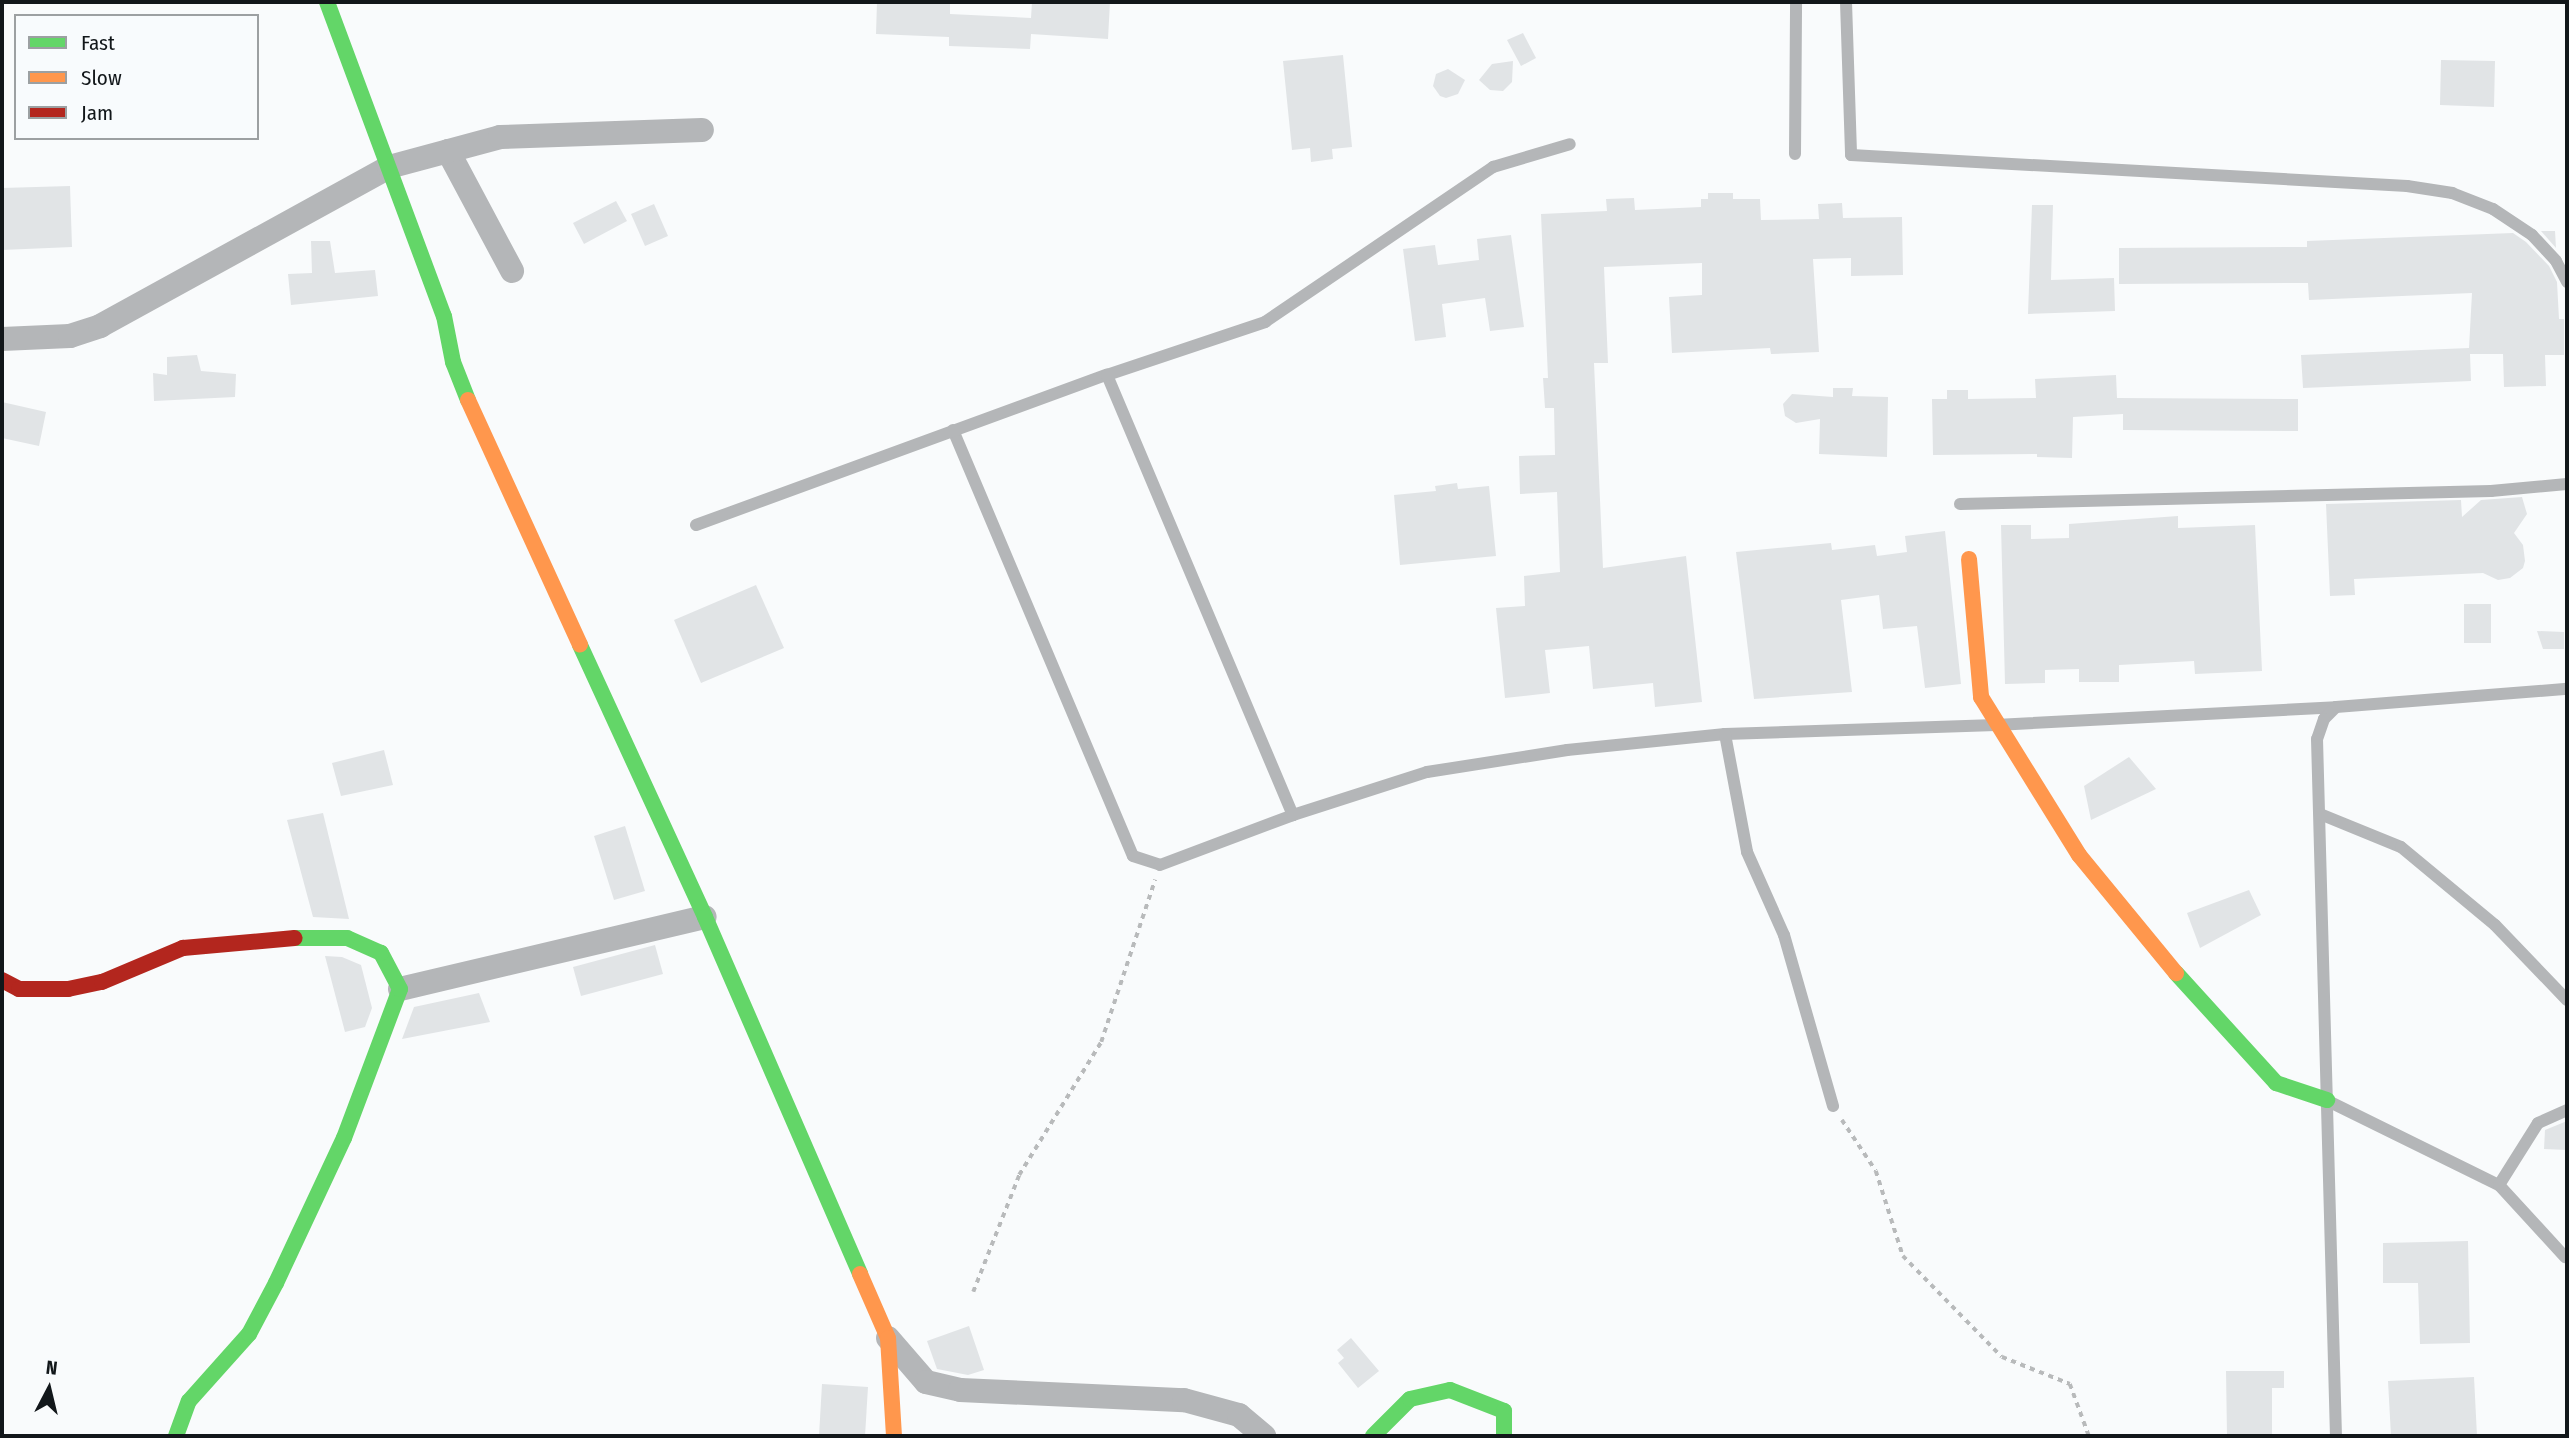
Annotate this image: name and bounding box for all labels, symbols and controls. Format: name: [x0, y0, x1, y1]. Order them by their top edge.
legend: [14, 14, 259, 140]
text: Fast: [81, 30, 115, 56]
text: Slow: [81, 65, 122, 91]
text: Jam: [81, 100, 113, 126]
north arrow: [14, 1354, 84, 1424]
text: N: [45, 1356, 59, 1380]

